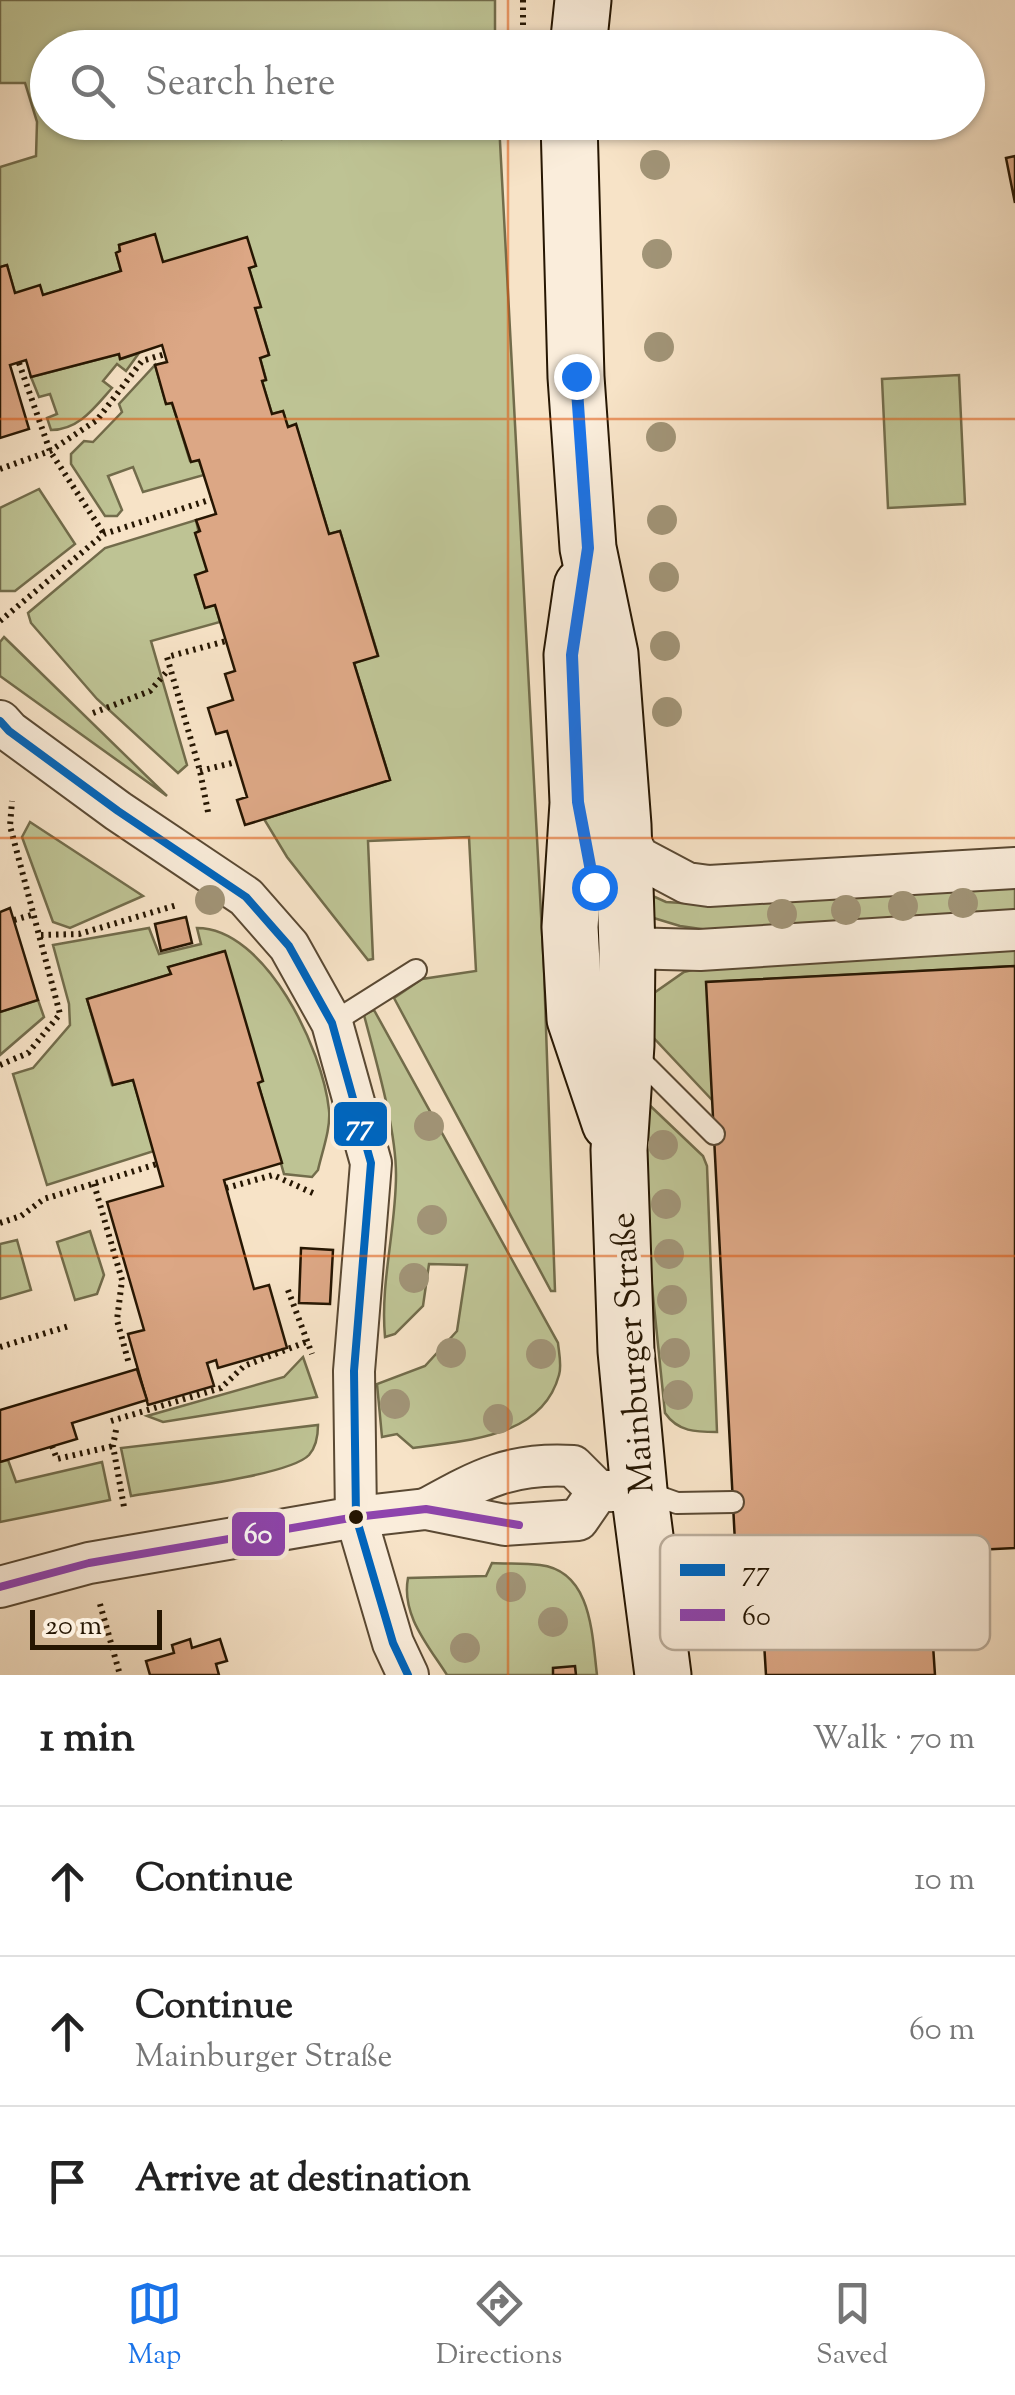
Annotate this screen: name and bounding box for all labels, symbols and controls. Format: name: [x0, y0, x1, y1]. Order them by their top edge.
search box: [30, 30, 985, 140]
icon: search: [65, 58, 120, 113]
text: Search here: [145, 58, 336, 112]
route end: [554, 354, 600, 400]
route start: [572, 865, 618, 911]
line badge: 77: [332, 1100, 389, 1148]
text: 77: [346, 1107, 374, 1147]
street label: Mainburger Straße: [599, 1210, 670, 1495]
unlabelled marker: [346, 1507, 366, 1527]
line badge: 60: [230, 1510, 287, 1558]
text: 60: [244, 1516, 273, 1556]
legend: [660, 1535, 990, 1650]
text: 77: [742, 1553, 770, 1593]
text: 60: [742, 1598, 771, 1638]
scale bar: [30, 1605, 162, 1650]
text: 20 m: [45, 1607, 102, 1647]
text: 1 min: [40, 1710, 135, 1770]
text: Walk · 70 m: [813, 1717, 975, 1763]
icon: ahead: [40, 1854, 95, 1909]
text: Continue: [135, 1854, 293, 1908]
text: 10 m: [914, 1858, 975, 1904]
text: Continue: [135, 1981, 293, 2035]
icon: ahead: [40, 2004, 95, 2059]
text: 60 m: [909, 2008, 975, 2054]
text: Mainburger Straße: [135, 2035, 393, 2081]
icon: arrive: [40, 2154, 95, 2209]
text: Arrive at destination: [135, 2154, 471, 2208]
tab: Map: [127, 2276, 182, 2376]
tab: Directions: [436, 2276, 562, 2376]
tab: Saved: [816, 2276, 888, 2376]

